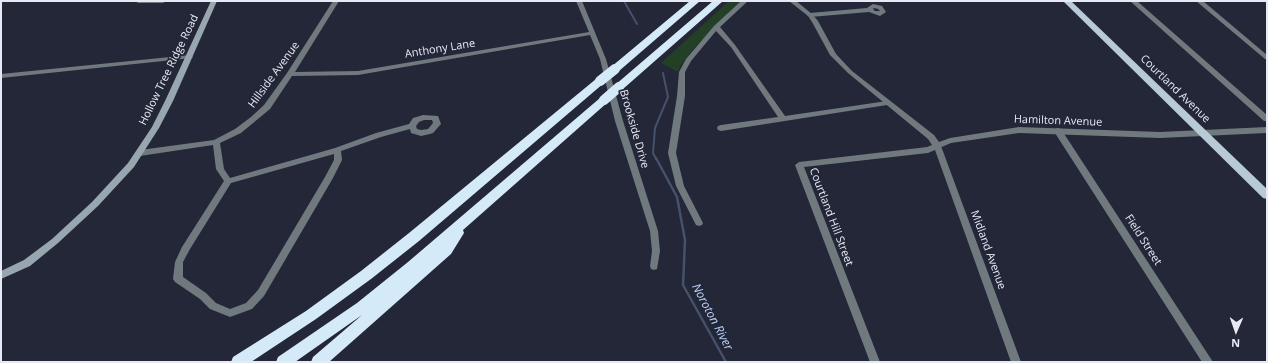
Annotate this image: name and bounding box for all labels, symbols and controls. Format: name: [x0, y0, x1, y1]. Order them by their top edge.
street label: Hollow Tree Ridge Road: [136, 12, 202, 128]
street label: Anthony Lane: [404, 37, 476, 61]
street label: Hillside Avenue: [246, 39, 302, 111]
street label: Courtland Avenue: [1137, 52, 1213, 126]
street label: Brookside Drive: [616, 88, 652, 170]
street label: Hamilton Avenue: [1014, 113, 1102, 129]
street label: Courtland Hill Street: [806, 166, 856, 268]
street label: Midland Avenue: [968, 209, 1008, 291]
street label: Field Street: [1122, 212, 1164, 268]
water label: Noroton River: [688, 281, 736, 353]
north arrow: [1216, 311, 1256, 351]
text: N: [1231, 336, 1240, 351]

